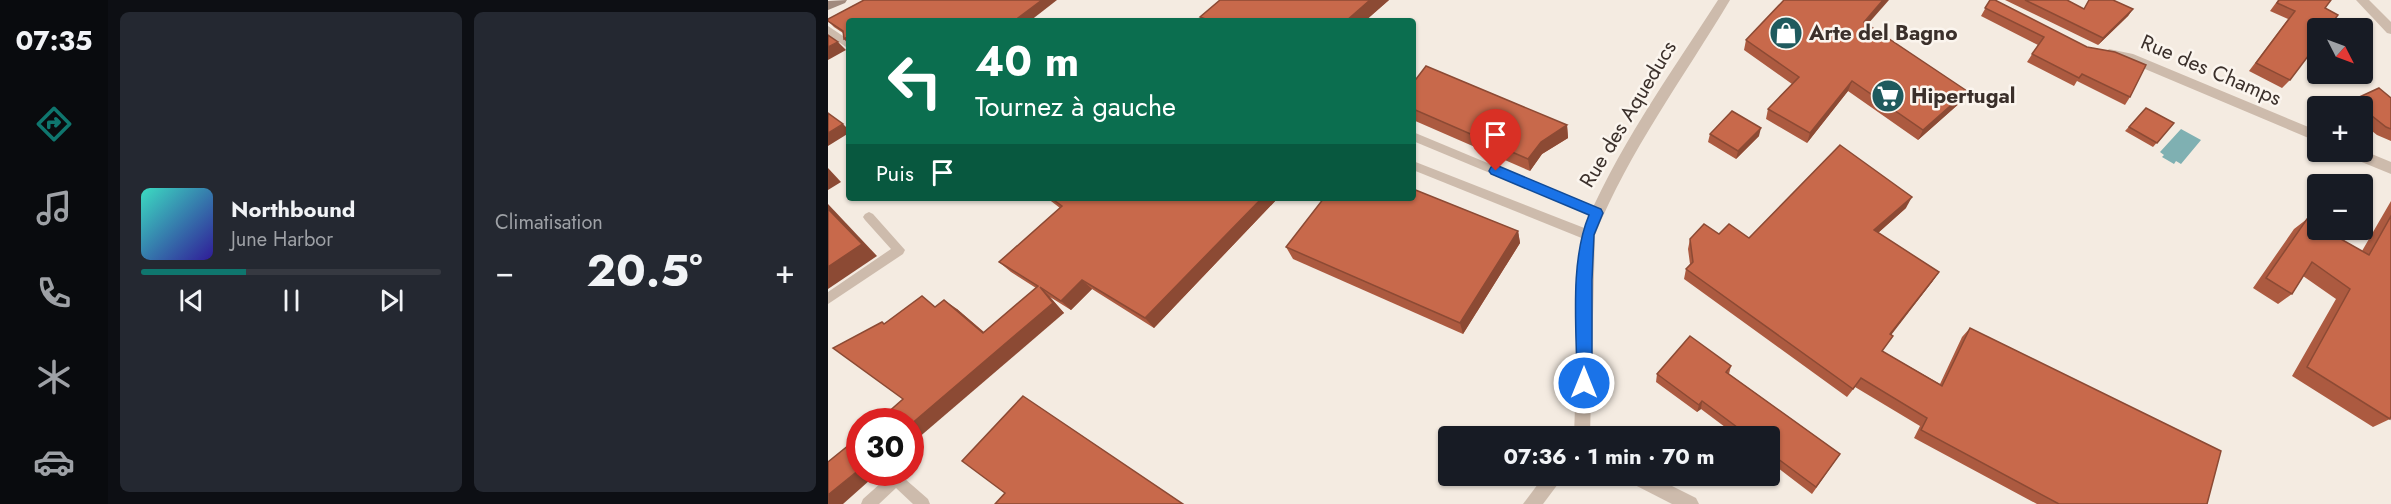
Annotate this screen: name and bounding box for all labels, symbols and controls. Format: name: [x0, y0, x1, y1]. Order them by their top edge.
shop icon: Arte del Bagno: [1768, 15, 1804, 51]
place label: Arte del Bagno: [1808, 18, 1958, 48]
north arrow: [2307, 18, 2373, 84]
map controls: [2307, 18, 2373, 240]
text: 07:35: [15, 21, 93, 60]
street label: Rue des Champs: [2136, 27, 2286, 113]
text: 40 m: [975, 31, 1079, 92]
street label: Rue des Aqueducs: [1572, 35, 1684, 193]
icon: left: [876, 42, 954, 120]
supermarket icon: Hipertugal: [1870, 78, 1906, 114]
place label: Hipertugal: [1911, 81, 2015, 111]
text: Tournez à gauche: [975, 87, 1176, 126]
button: +: [2307, 96, 2373, 162]
icon: directions: [33, 103, 75, 145]
pin: [1470, 109, 1521, 171]
icon: arrive: [1479, 118, 1512, 151]
icon: arrive: [926, 156, 959, 189]
text: Puis: [876, 157, 914, 189]
button: −: [2307, 174, 2373, 240]
icon: music: [33, 187, 75, 229]
text: Northbound: [231, 193, 355, 225]
text: Climatisation: [495, 208, 603, 237]
text: June Harbor: [231, 225, 333, 254]
text: 20.5°: [586, 238, 703, 303]
text: −: [495, 248, 514, 295]
text: +: [775, 248, 795, 295]
icon: phone: [33, 272, 75, 314]
icon: previous: [175, 284, 208, 317]
icon: pause: [275, 284, 308, 317]
icon: next: [375, 284, 408, 317]
position arrow: [1552, 351, 1616, 415]
icon: climate: [33, 356, 75, 398]
speed limit sign: 30: [846, 408, 924, 486]
text: 07:36 · 1 min · 70 m: [1504, 440, 1714, 472]
icon: car: [33, 441, 75, 483]

